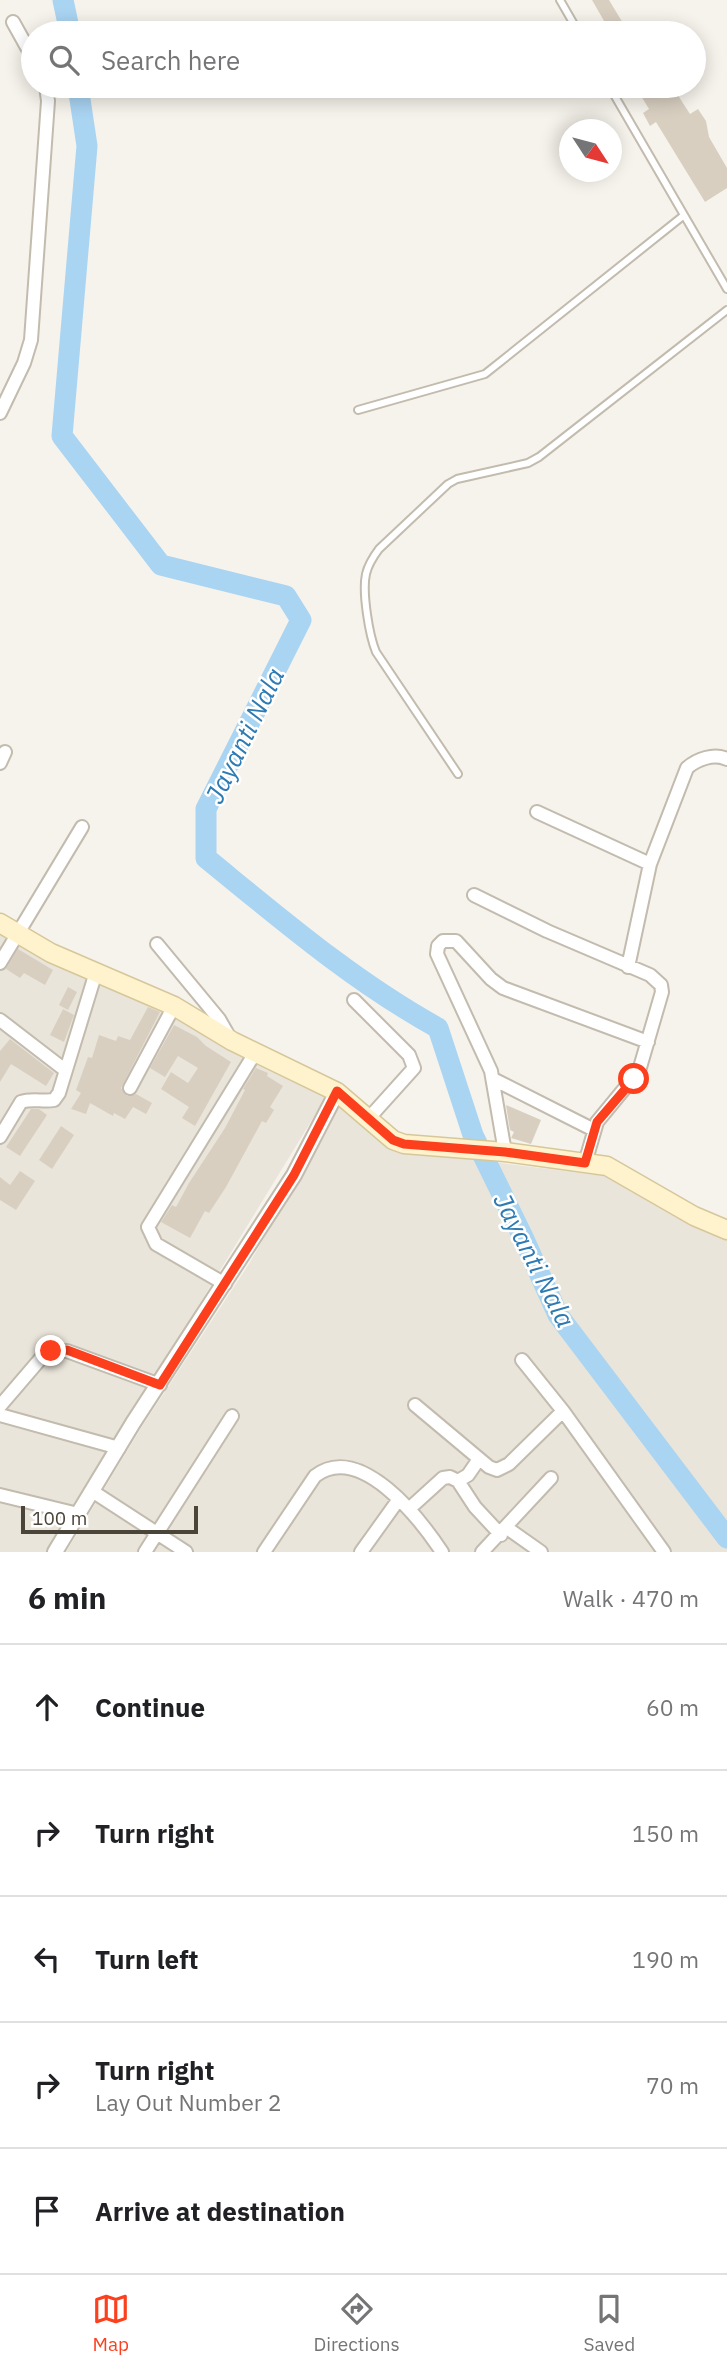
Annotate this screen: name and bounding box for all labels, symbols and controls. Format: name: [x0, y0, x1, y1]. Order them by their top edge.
search box: [21, 21, 706, 98]
icon: search: [45, 41, 83, 79]
text: Search here: [101, 43, 240, 77]
north arrow: [559, 119, 622, 182]
water label: Jayanti Nala: [197, 662, 291, 808]
route start: [618, 1063, 649, 1094]
water label: Jayanti Nala: [487, 1187, 583, 1333]
route end: [35, 1335, 66, 1366]
scale bar: [21, 1503, 198, 1535]
text: 100 m: [32, 1506, 87, 1530]
text: 6 min: [28, 1578, 106, 1617]
text: Walk · 470 m: [563, 1583, 699, 1613]
icon: ahead: [28, 1688, 66, 1726]
text: Continue: [95, 1690, 205, 1724]
text: 60 m: [646, 1692, 699, 1722]
icon: right: [28, 1814, 66, 1852]
text: Turn right: [95, 1816, 214, 1850]
text: 150 m: [632, 1818, 699, 1848]
icon: left: [28, 1940, 66, 1978]
text: Turn left: [95, 1942, 198, 1976]
text: 190 m: [632, 1944, 699, 1974]
text: Turn right: [95, 2053, 214, 2087]
icon: right: [28, 2066, 66, 2104]
text: 70 m: [646, 2070, 699, 2100]
text: Lay Out Number 2: [95, 2087, 281, 2117]
icon: arrive: [28, 2192, 66, 2230]
text: Arrive at destination: [95, 2194, 345, 2228]
tab: Map: [92, 2290, 130, 2356]
tab: Directions: [313, 2290, 400, 2356]
tab: Saved: [584, 2290, 635, 2356]

